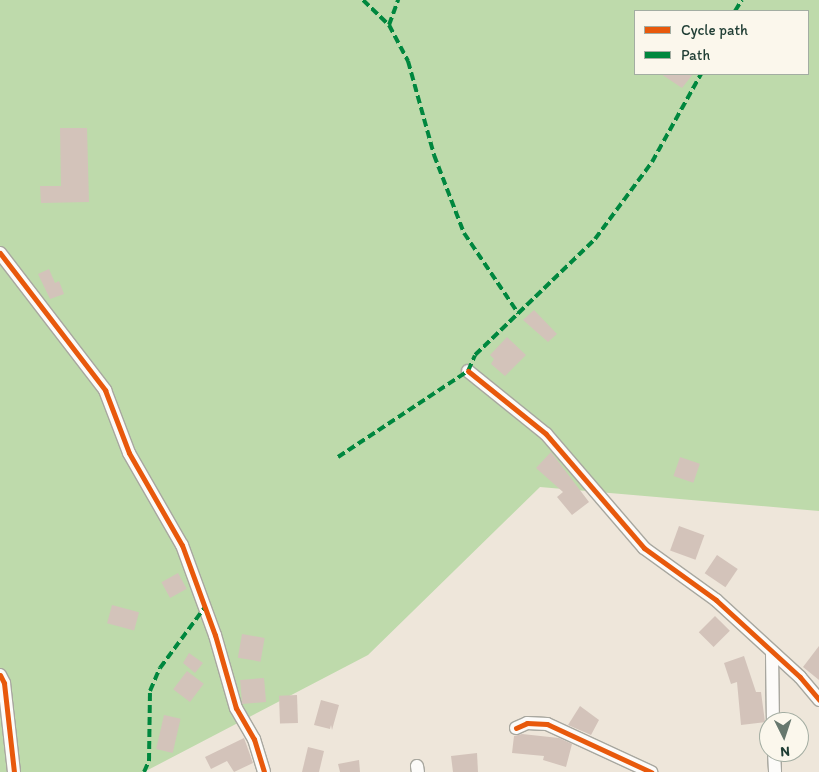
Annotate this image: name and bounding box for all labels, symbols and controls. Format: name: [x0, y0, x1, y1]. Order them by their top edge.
legend: [634, 10, 809, 75]
text: Cycle path: [681, 21, 748, 39]
text: Path: [681, 46, 710, 64]
north arrow: [759, 712, 809, 762]
text: N: [780, 743, 790, 760]

